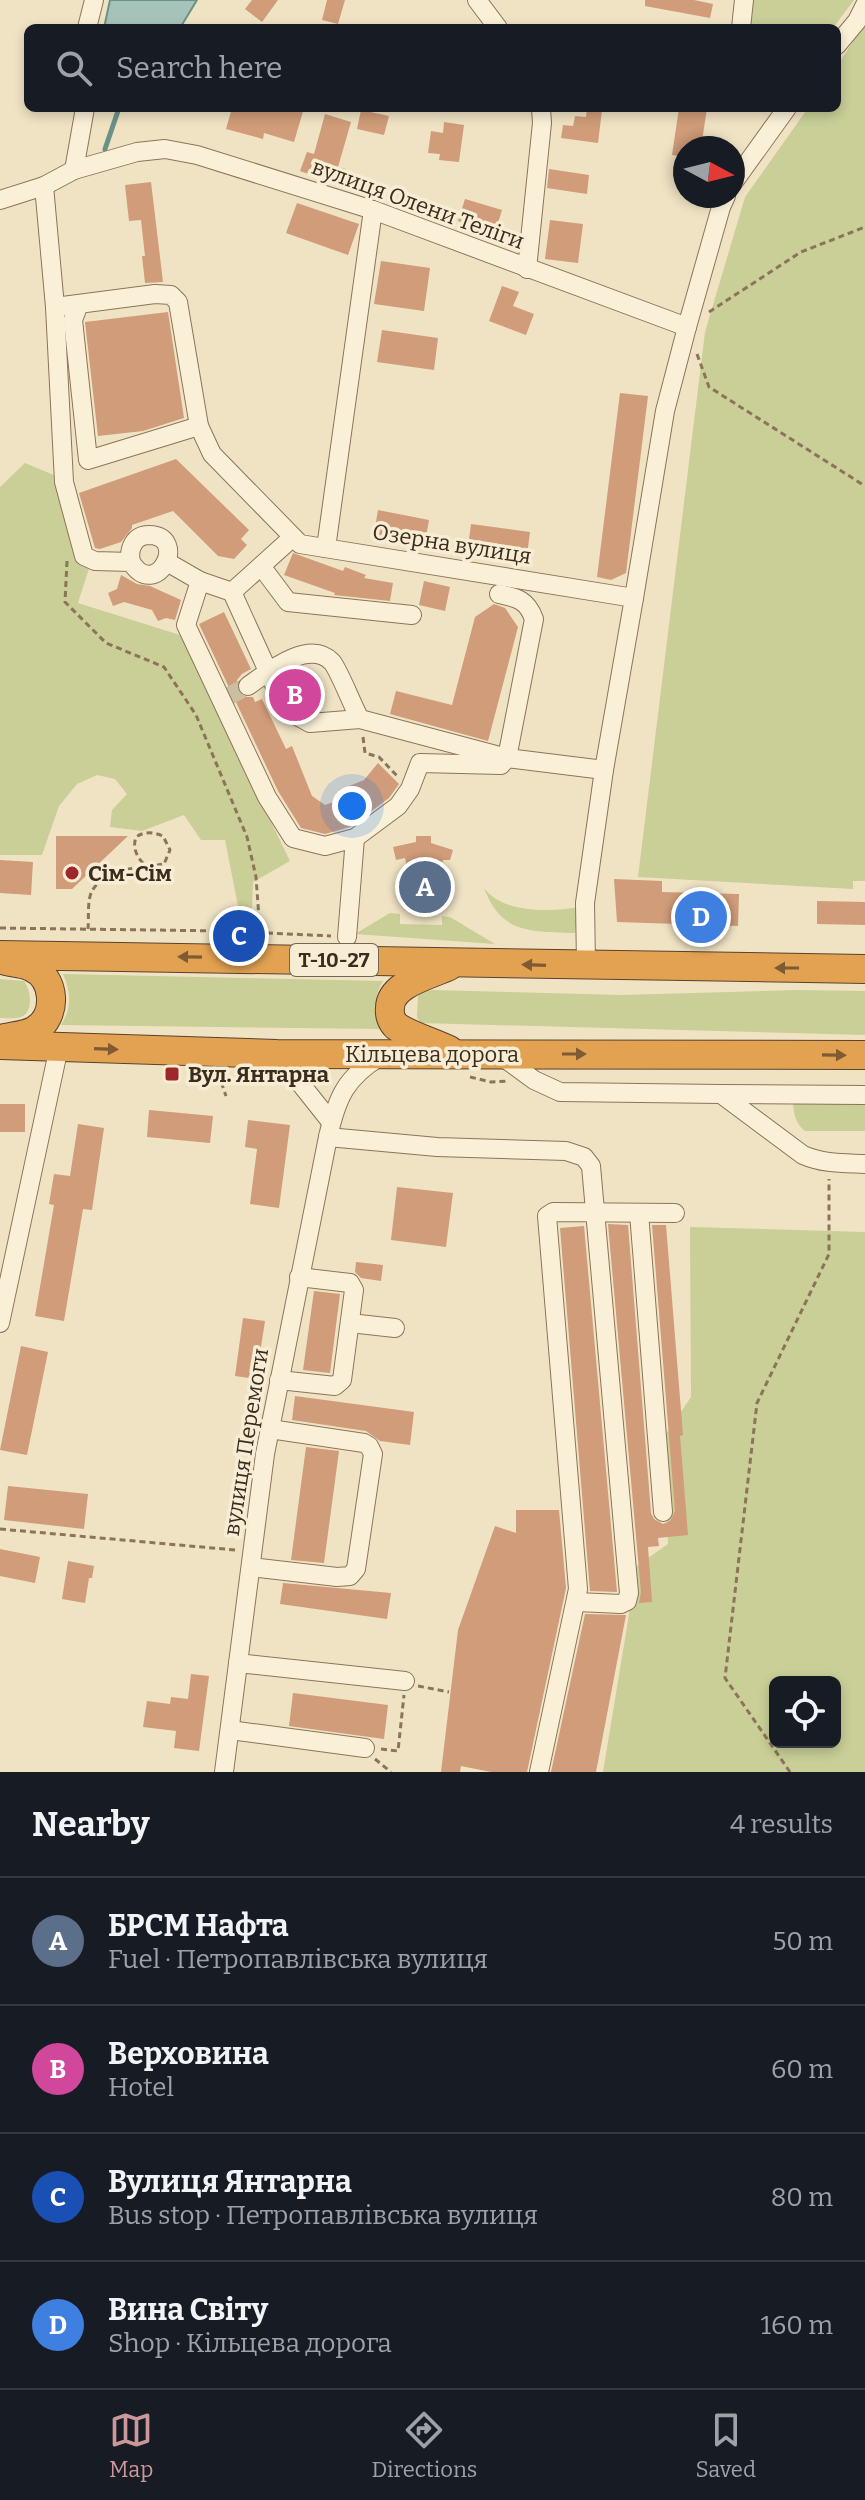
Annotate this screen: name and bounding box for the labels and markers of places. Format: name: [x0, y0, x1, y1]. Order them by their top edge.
pin: B: [269, 665, 321, 725]
pin: A: [399, 857, 451, 917]
place label: Сім-Сім: [88, 860, 172, 887]
marker: Сім-Сім: [63, 864, 81, 882]
pin: D: [675, 887, 727, 947]
pin: C: [213, 906, 265, 966]
place label: Вул. Янтарна: [188, 1061, 330, 1088]
marker: Вул. Янтарна: [163, 1065, 181, 1083]

